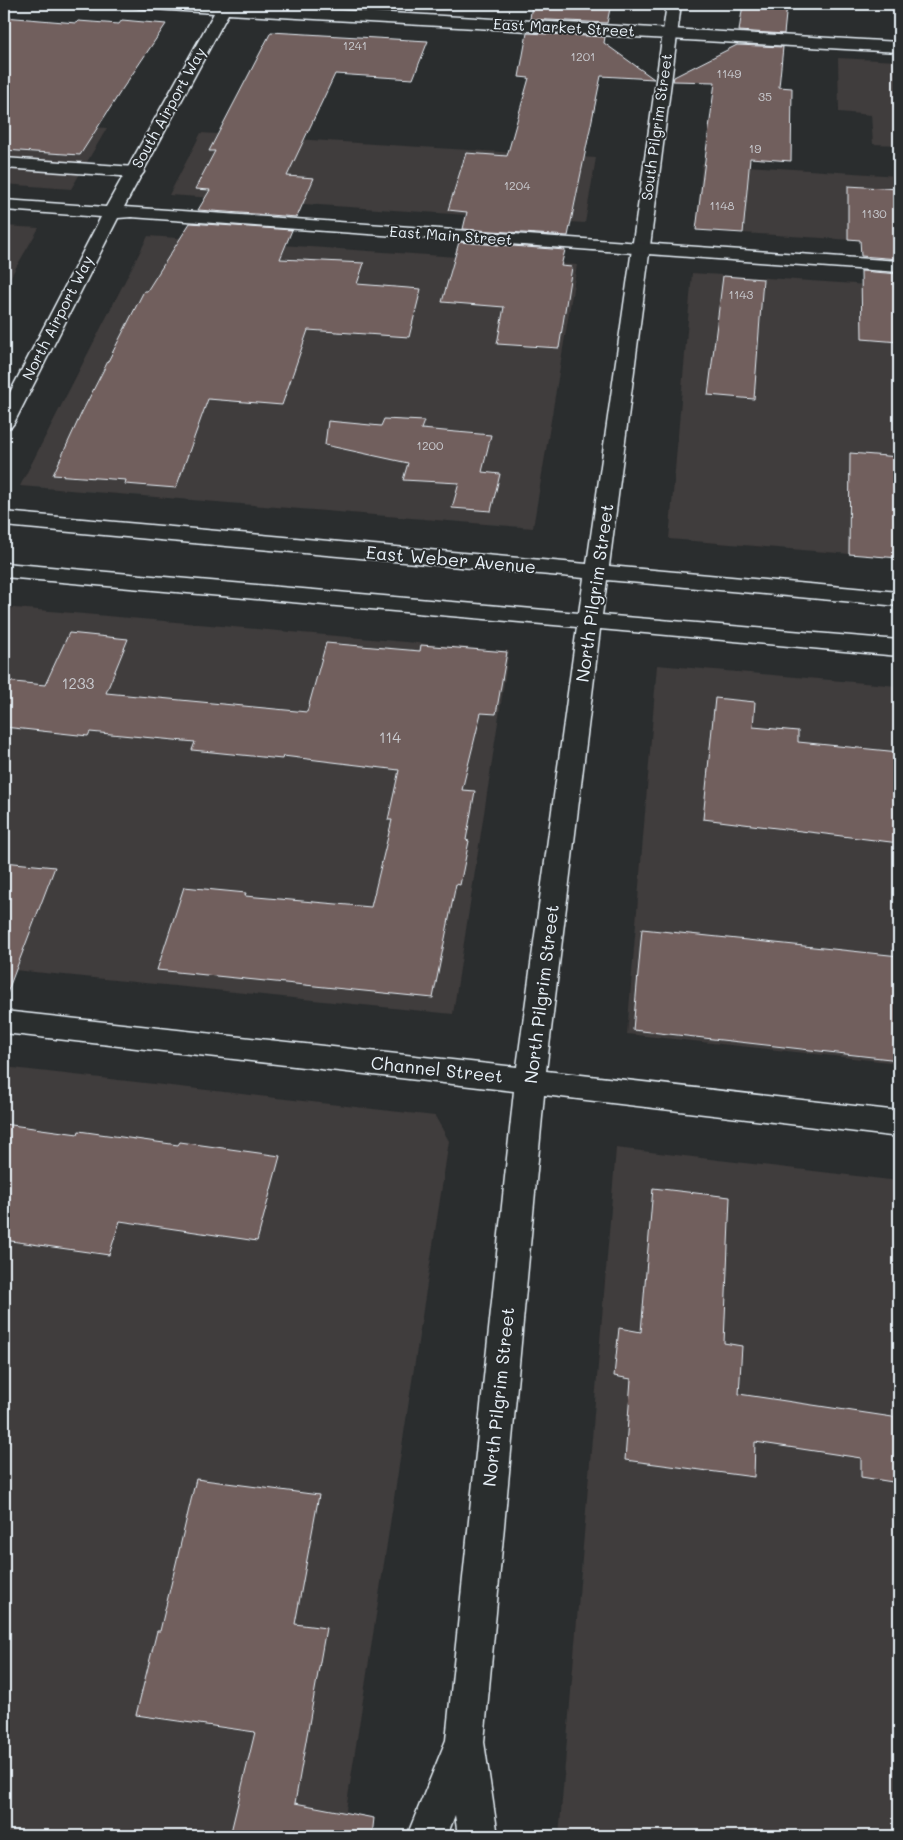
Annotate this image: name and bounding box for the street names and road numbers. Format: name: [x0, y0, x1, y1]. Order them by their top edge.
street label: East Market Street: [493, 13, 635, 41]
street label: South Airport Way: [127, 43, 210, 172]
street label: South Pilgrim Street: [636, 52, 676, 202]
street label: East Main Street: [389, 221, 513, 249]
street label: North Airport Way: [17, 252, 97, 383]
street label: North Pilgrim Street: [570, 502, 618, 684]
street label: East Weber Avenue: [365, 540, 537, 578]
street label: North Pilgrim Street: [518, 903, 564, 1085]
street label: Channel Street: [370, 1050, 504, 1088]
street label: North Pilgrim Street: [477, 1306, 519, 1488]

